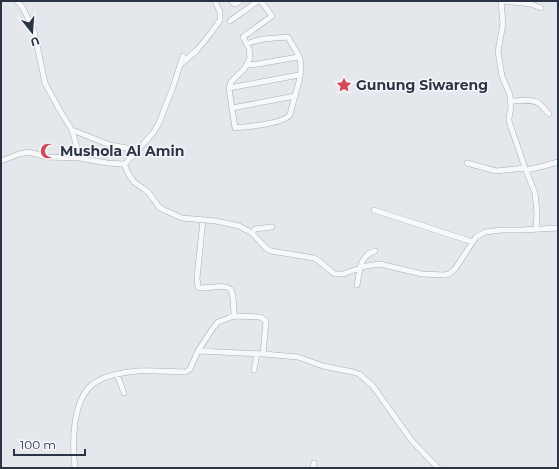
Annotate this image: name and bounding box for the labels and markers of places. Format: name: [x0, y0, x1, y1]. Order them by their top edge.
place icon: Gunung Siwareng: [335, 76, 353, 94]
place label: Gunung Siwareng: [356, 76, 488, 94]
mosque icon: Mushola Al Amin: [39, 142, 57, 160]
place label: Mushola Al Amin: [60, 142, 184, 160]

